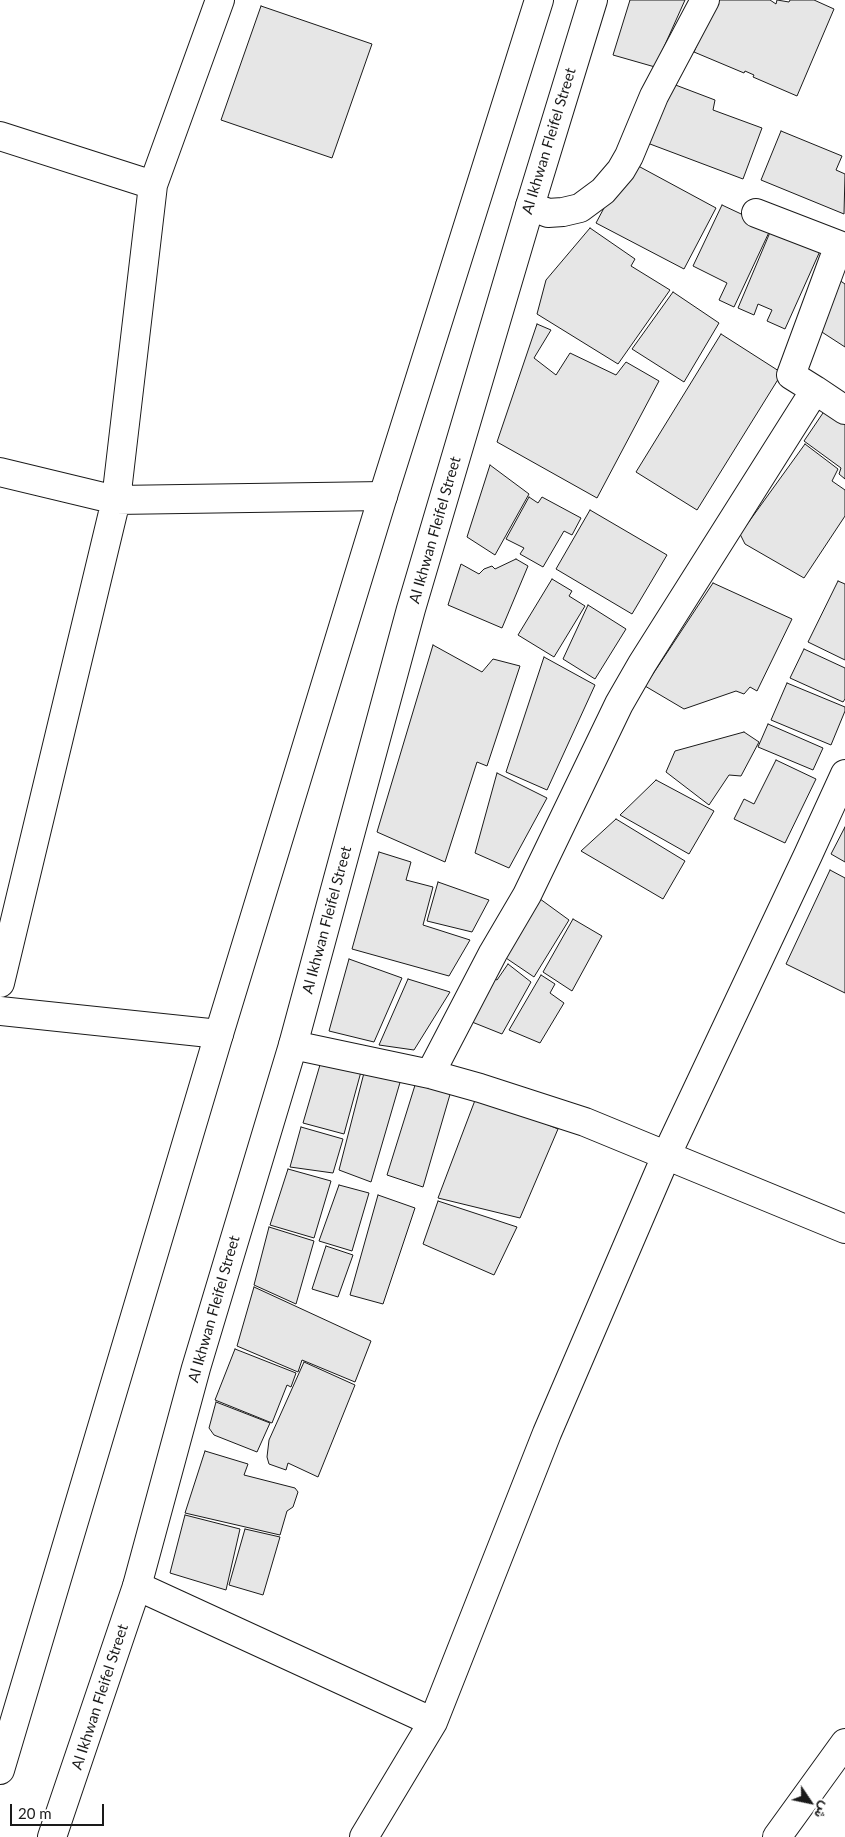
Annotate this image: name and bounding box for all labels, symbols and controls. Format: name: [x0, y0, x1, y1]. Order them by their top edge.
street label: Al Ikhwan Fleifel Street: [518, 66, 580, 216]
street label: Al Ikhwan Fleifel Street: [405, 454, 465, 606]
street label: Al Ikhwan Fleifel Street: [299, 844, 355, 996]
street label: Al Ikhwan Fleifel Street: [184, 1233, 244, 1385]
street label: Al Ikhwan Fleifel Street: [68, 1622, 132, 1772]
north arrow: [785, 1777, 835, 1827]
scale bar: [12, 1794, 106, 1826]
text: ش: [811, 1799, 835, 1822]
text: 20 m: [18, 1804, 52, 1822]

